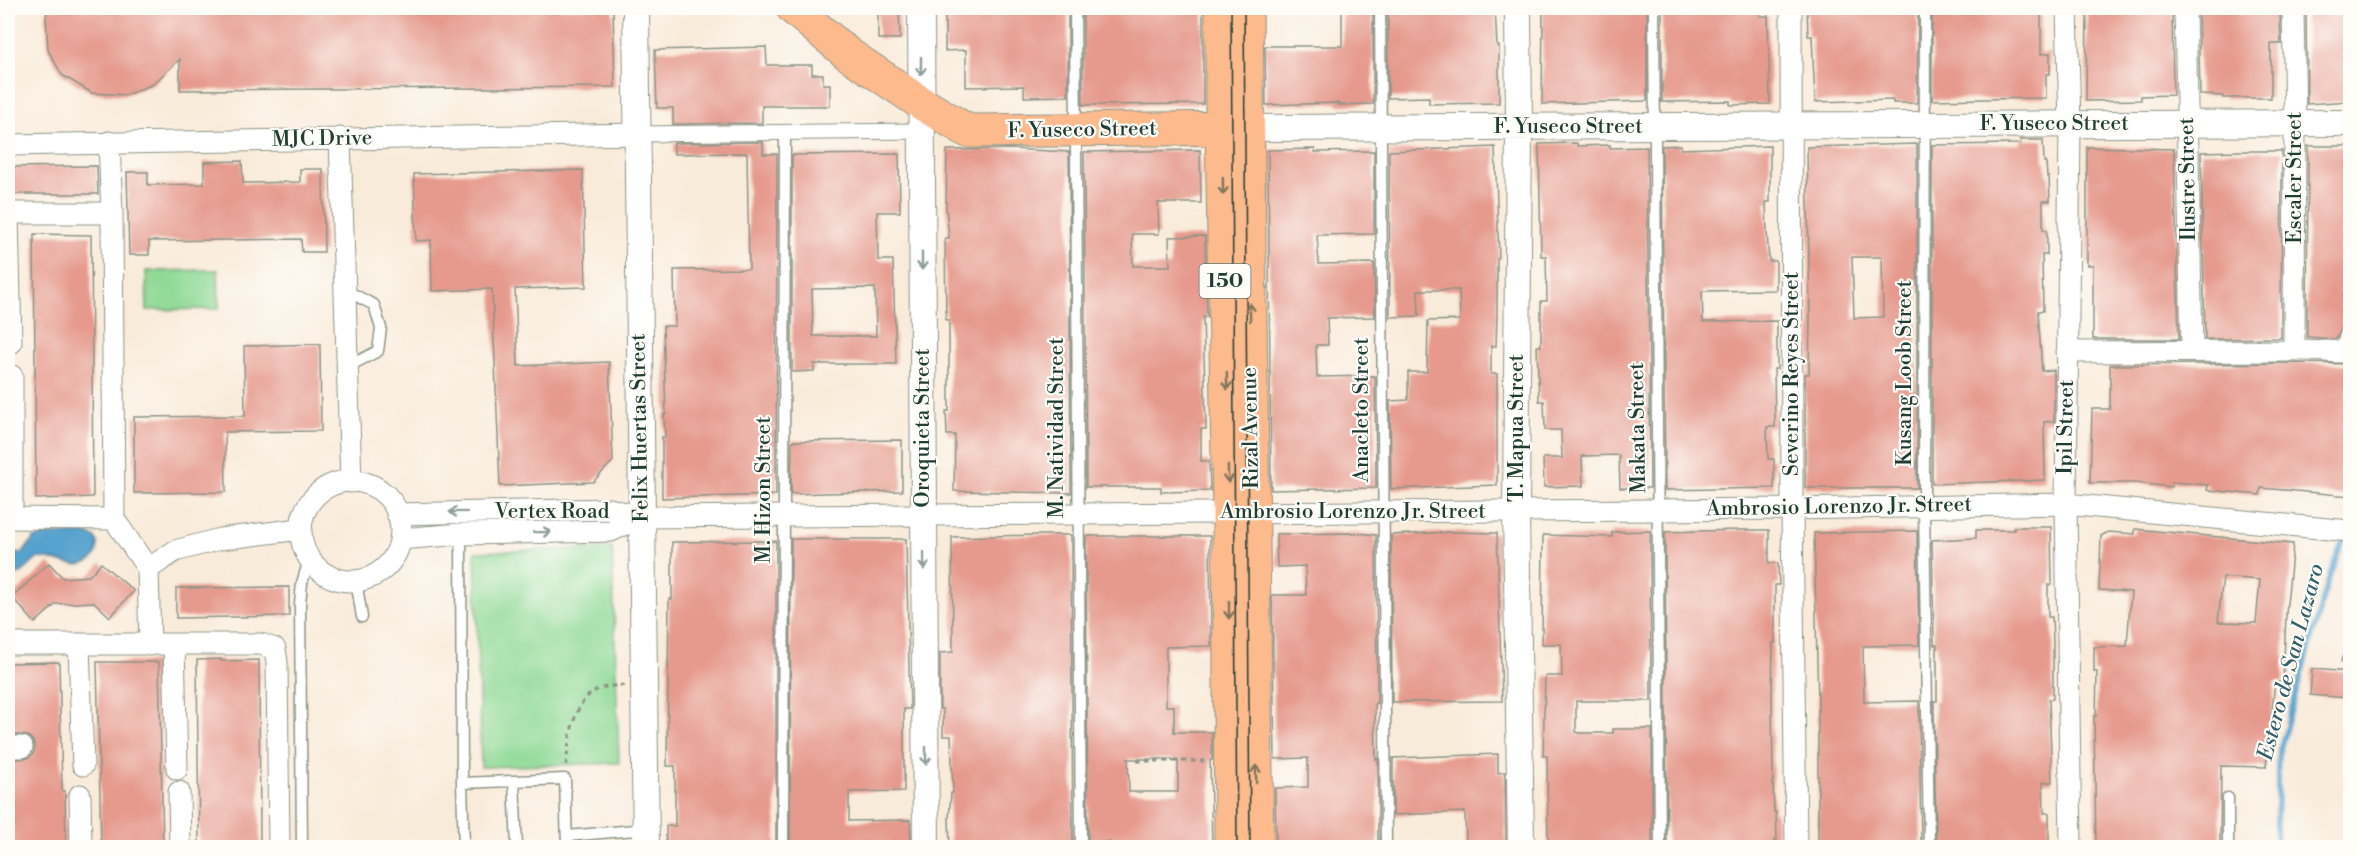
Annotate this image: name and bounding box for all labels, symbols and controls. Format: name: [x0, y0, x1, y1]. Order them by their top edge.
one-way arrow: [915, 55, 927, 75]
street label: F. Yuseco Street: [1979, 111, 2129, 137]
street label: Escaler Street: [2282, 111, 2308, 244]
street label: F. Yuseco Street: [1493, 114, 1643, 140]
street label: F. Yuseco Street: [1007, 116, 1157, 144]
street label: Ilustre Street: [2174, 116, 2202, 241]
street label: MJC Drive: [272, 125, 372, 153]
one-way arrow: [1217, 176, 1229, 196]
one-way arrow: [916, 250, 928, 270]
road number: 150: [1200, 264, 1250, 298]
street label: Severino Reyes Street: [1779, 271, 1805, 476]
street label: Kusang Loob Street: [1892, 279, 1918, 466]
one-way arrow: [1244, 303, 1256, 323]
street label: Felix Huertas Street: [625, 333, 655, 523]
street label: M. Natividad Street: [1044, 337, 1070, 519]
street label: Anacleto Street: [1349, 337, 1375, 484]
street label: Oroquieta Street: [910, 348, 936, 508]
street label: T. Mapua Street: [1504, 353, 1530, 502]
street label: Makata Street: [1624, 362, 1652, 494]
street label: Rizal Avenue: [1237, 367, 1265, 489]
one-way arrow: [1221, 371, 1233, 391]
street label: Ipil Street: [2052, 379, 2080, 475]
street label: M. Hizon Street: [751, 416, 777, 564]
one-way arrow: [1223, 464, 1234, 484]
street label: Ambrosio Lorenzo Jr. Street: [1705, 492, 1973, 522]
street label: Vertex Road: [494, 499, 610, 525]
street label: Ambrosio Lorenzo Jr. Street: [1219, 499, 1486, 525]
one-way arrow: [448, 507, 468, 518]
one-way arrow: [532, 526, 552, 538]
one-way arrow: [918, 550, 930, 570]
water label: Estero de San Lazaro: [2252, 561, 2330, 764]
one-way arrow: [1223, 600, 1235, 620]
one-way arrow: [920, 745, 932, 765]
one-way arrow: [1250, 764, 1262, 784]

